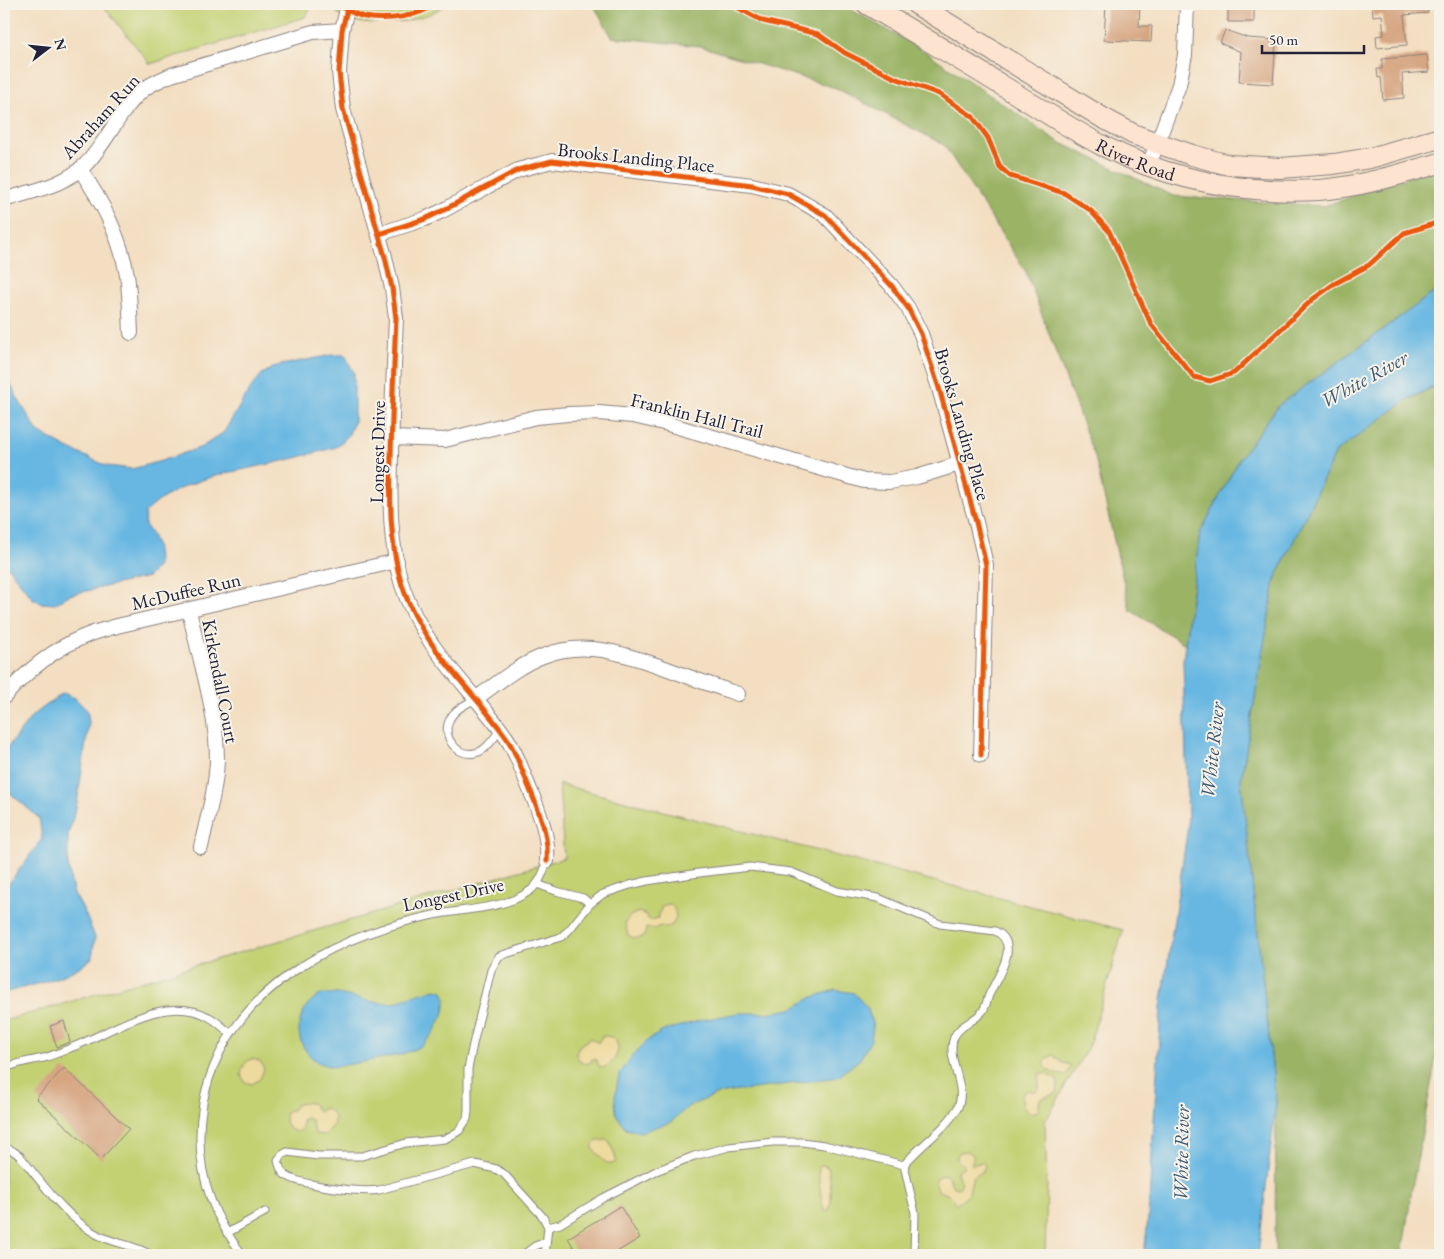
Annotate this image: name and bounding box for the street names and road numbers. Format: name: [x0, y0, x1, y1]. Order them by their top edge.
street label: Abraham Run: [55, 68, 145, 165]
street label: River Road: [1092, 132, 1179, 187]
street label: Brooks Landing Place: [556, 137, 715, 178]
street label: Brooks Landing Place: [929, 345, 996, 503]
street label: Franklin Hall Trail: [628, 387, 766, 444]
street label: Longest Drive: [364, 400, 391, 504]
street label: McDuffee Run: [129, 567, 243, 616]
street label: Kirkendall Court: [196, 617, 245, 745]
street label: Longest Drive: [400, 872, 506, 917]

